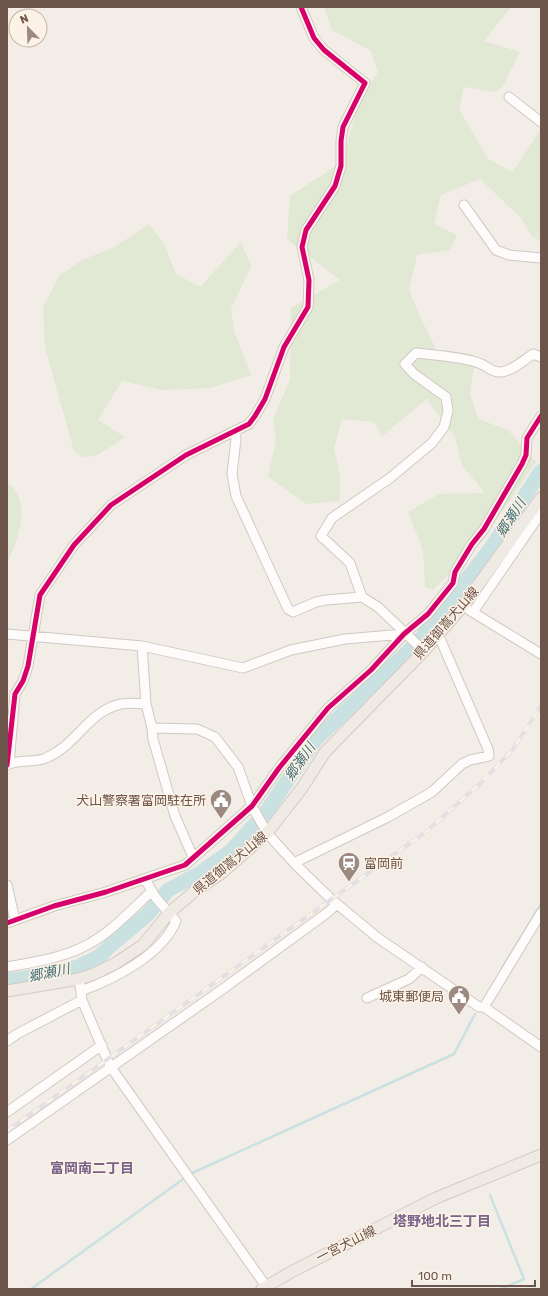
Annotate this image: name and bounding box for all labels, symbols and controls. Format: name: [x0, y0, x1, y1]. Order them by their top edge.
north arrow: [8, 8, 48, 48]
text: N: [18, 12, 31, 27]
water label: 郷瀬川: [492, 494, 531, 540]
street label: 県道御嵩犬山線: [410, 584, 482, 662]
water label: 郷瀬川: [281, 738, 320, 784]
public building icon: 犬山警察署富岡駐在所: [208, 787, 234, 820]
place label: 犬山警察署富岡駐在所: [76, 793, 206, 808]
street label: 県道御嵩犬山線: [190, 829, 270, 897]
station icon: 富岡前: [336, 850, 362, 883]
place label: 富岡前: [364, 856, 403, 871]
water label: 郷瀬川: [27, 960, 73, 986]
public building icon: 城東郵便局: [446, 983, 472, 1016]
place label: 城東郵便局: [379, 989, 444, 1004]
district label: 富岡南二丁目: [50, 1160, 134, 1177]
district label: 塔野地北三丁目: [393, 1213, 491, 1230]
street label: 一宮犬山線: [314, 1223, 378, 1265]
scale bar: [412, 1262, 535, 1288]
text: 100 m: [418, 1269, 452, 1283]

